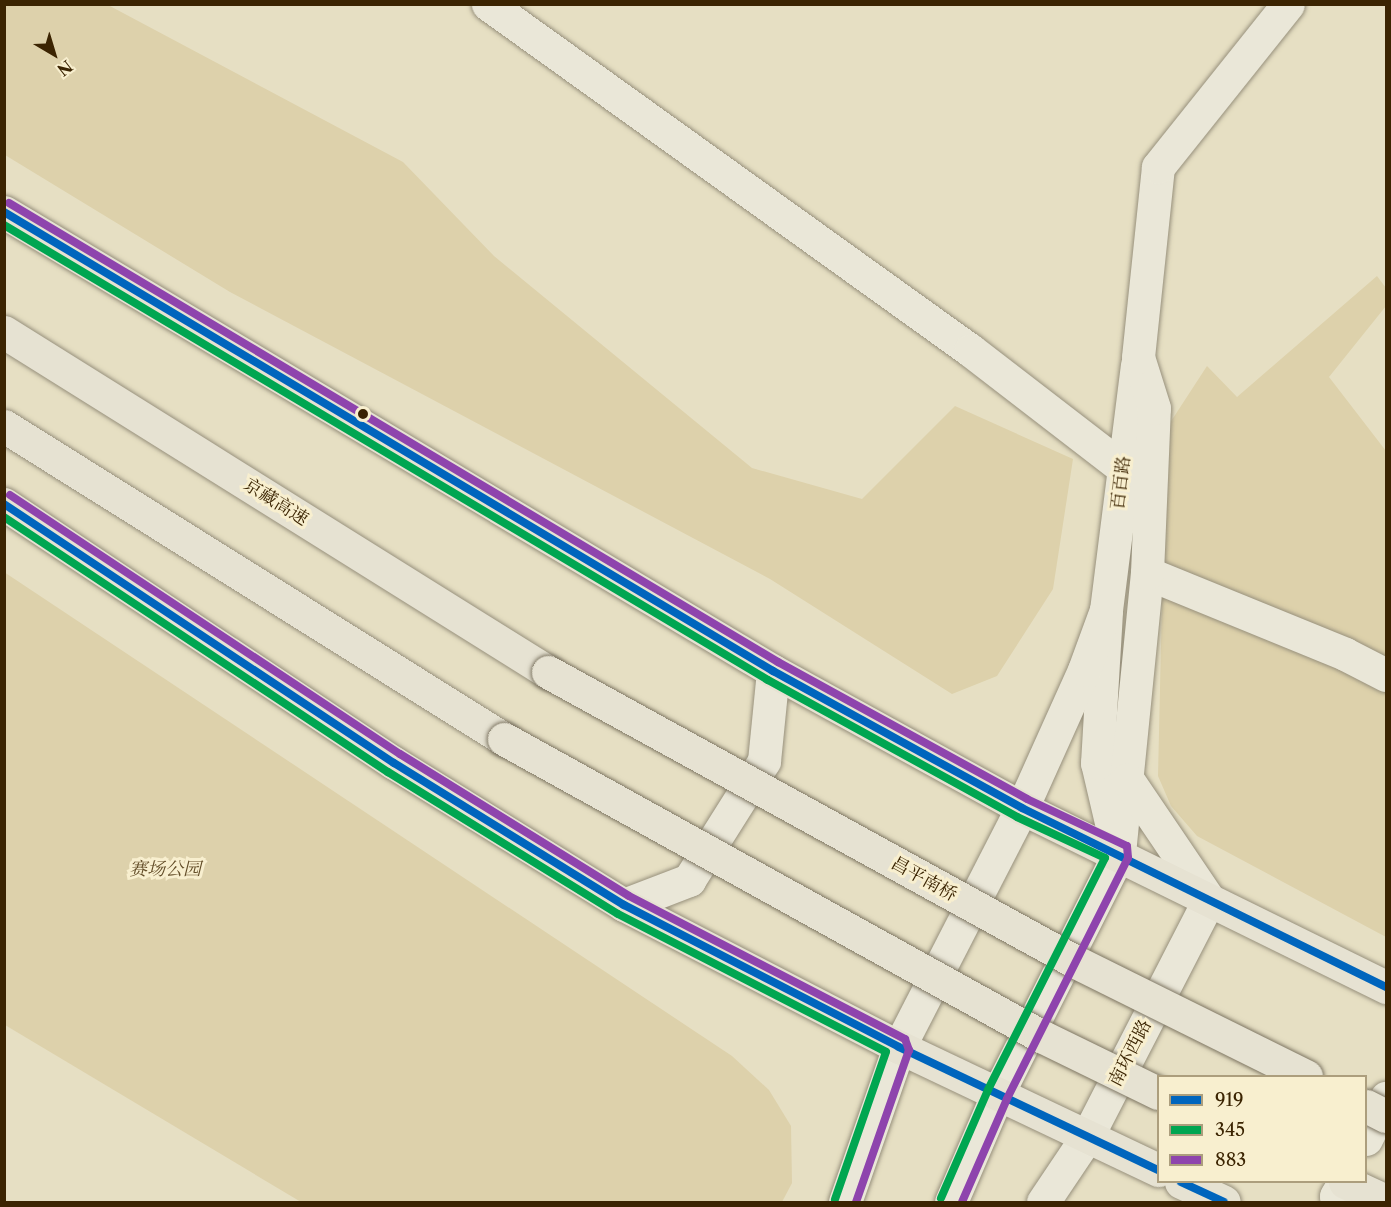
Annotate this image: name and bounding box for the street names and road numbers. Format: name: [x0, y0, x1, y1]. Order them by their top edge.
street label: 百百路: [1107, 455, 1135, 511]
street label: 京藏高速: [240, 474, 312, 530]
street label: 昌平南桥: [887, 852, 961, 906]
street label: 南环西路: [1104, 1016, 1156, 1090]

